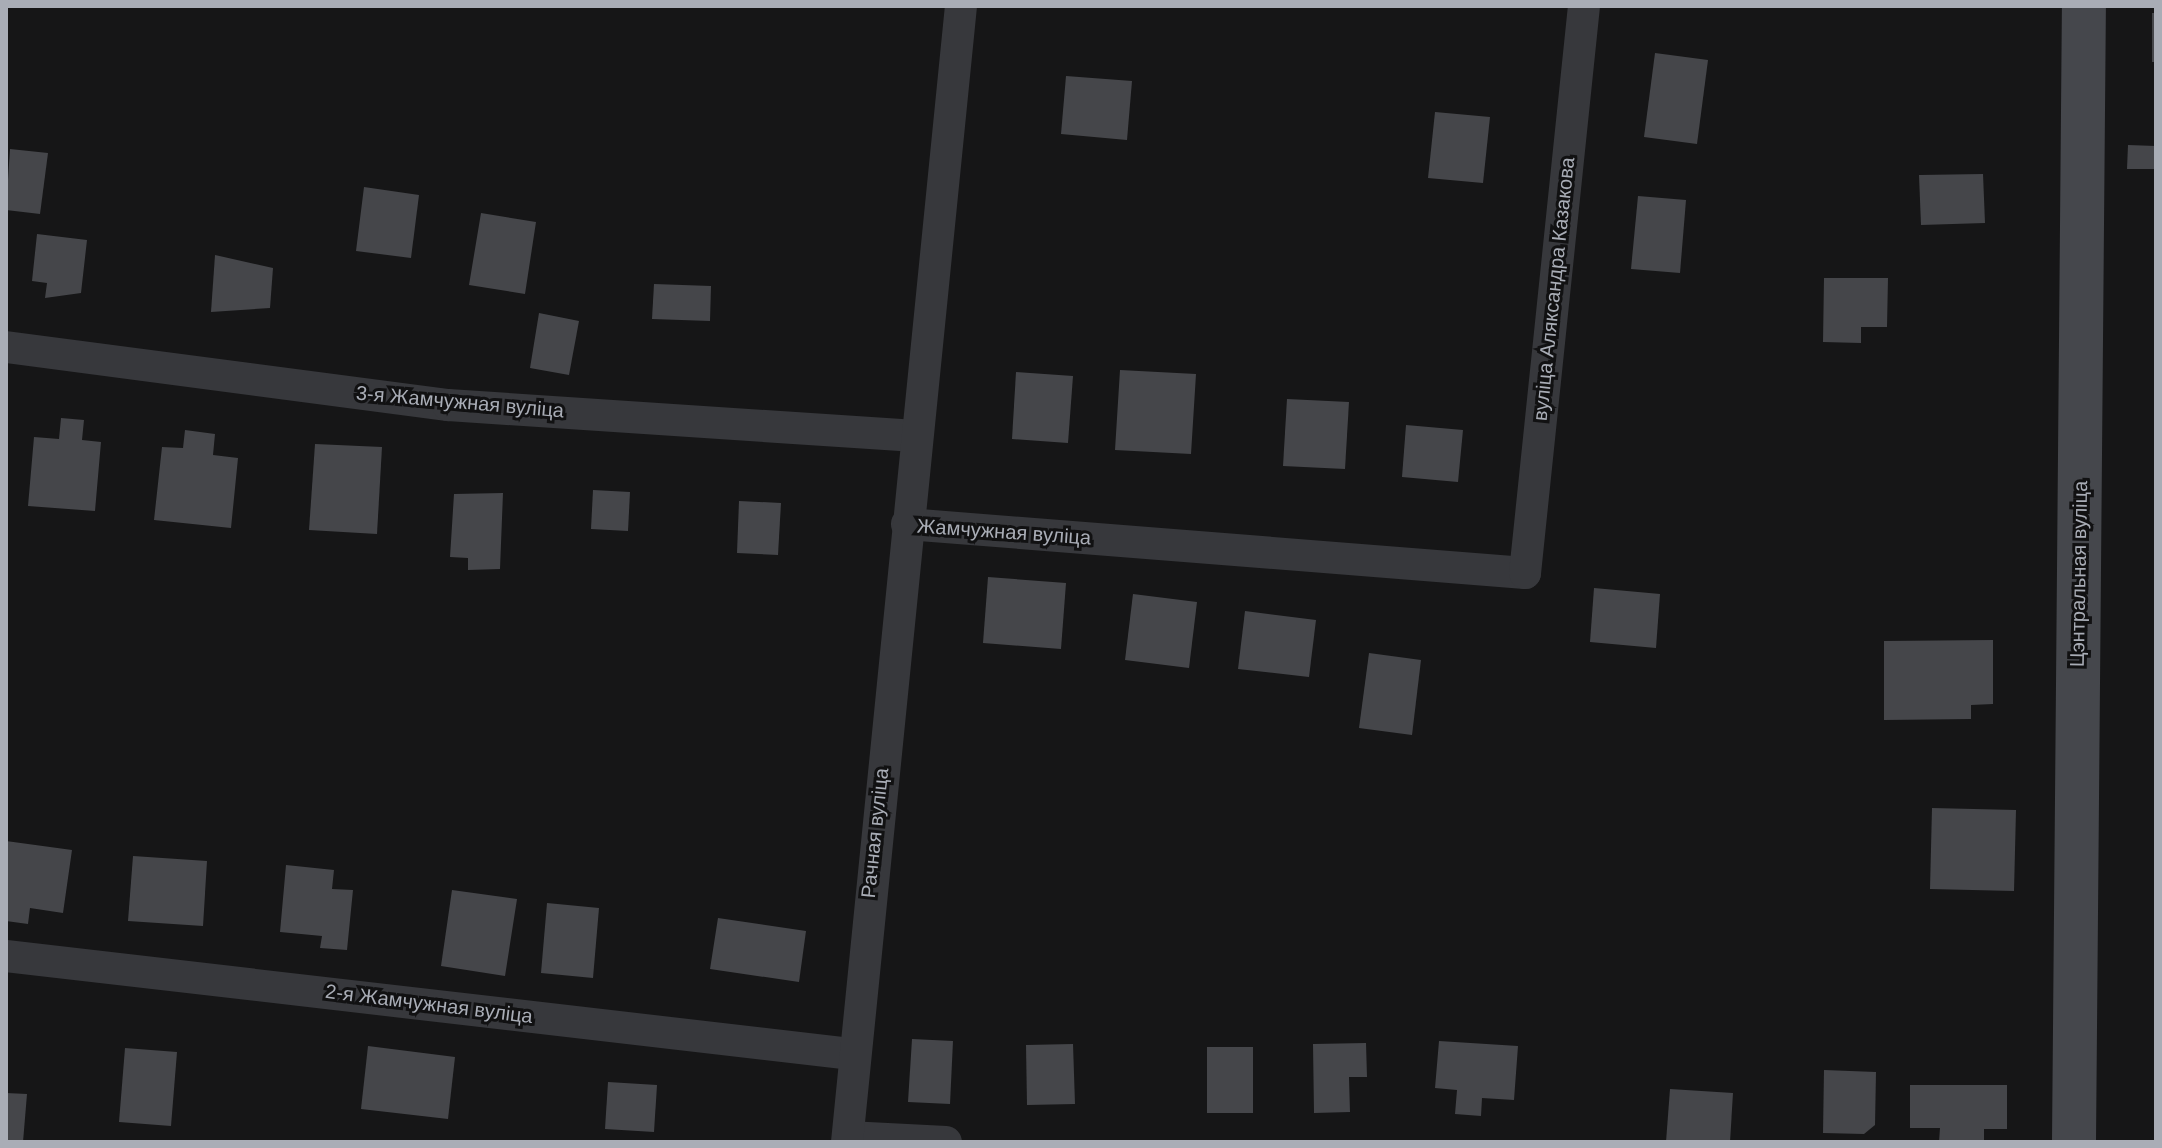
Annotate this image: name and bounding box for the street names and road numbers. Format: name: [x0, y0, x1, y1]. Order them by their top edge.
street label: вуліца Аляксандра Казакова: [1528, 156, 1580, 422]
street label: 3-я Жамчужная вуліца: [355, 381, 565, 423]
street label: Цэнтральная вуліца: [2065, 481, 2093, 667]
street label: Жамчужная вуліца: [916, 514, 1092, 550]
street label: Рачная вуліца: [856, 767, 894, 899]
street label: 2-я Жамчужная вуліца: [324, 979, 534, 1029]

